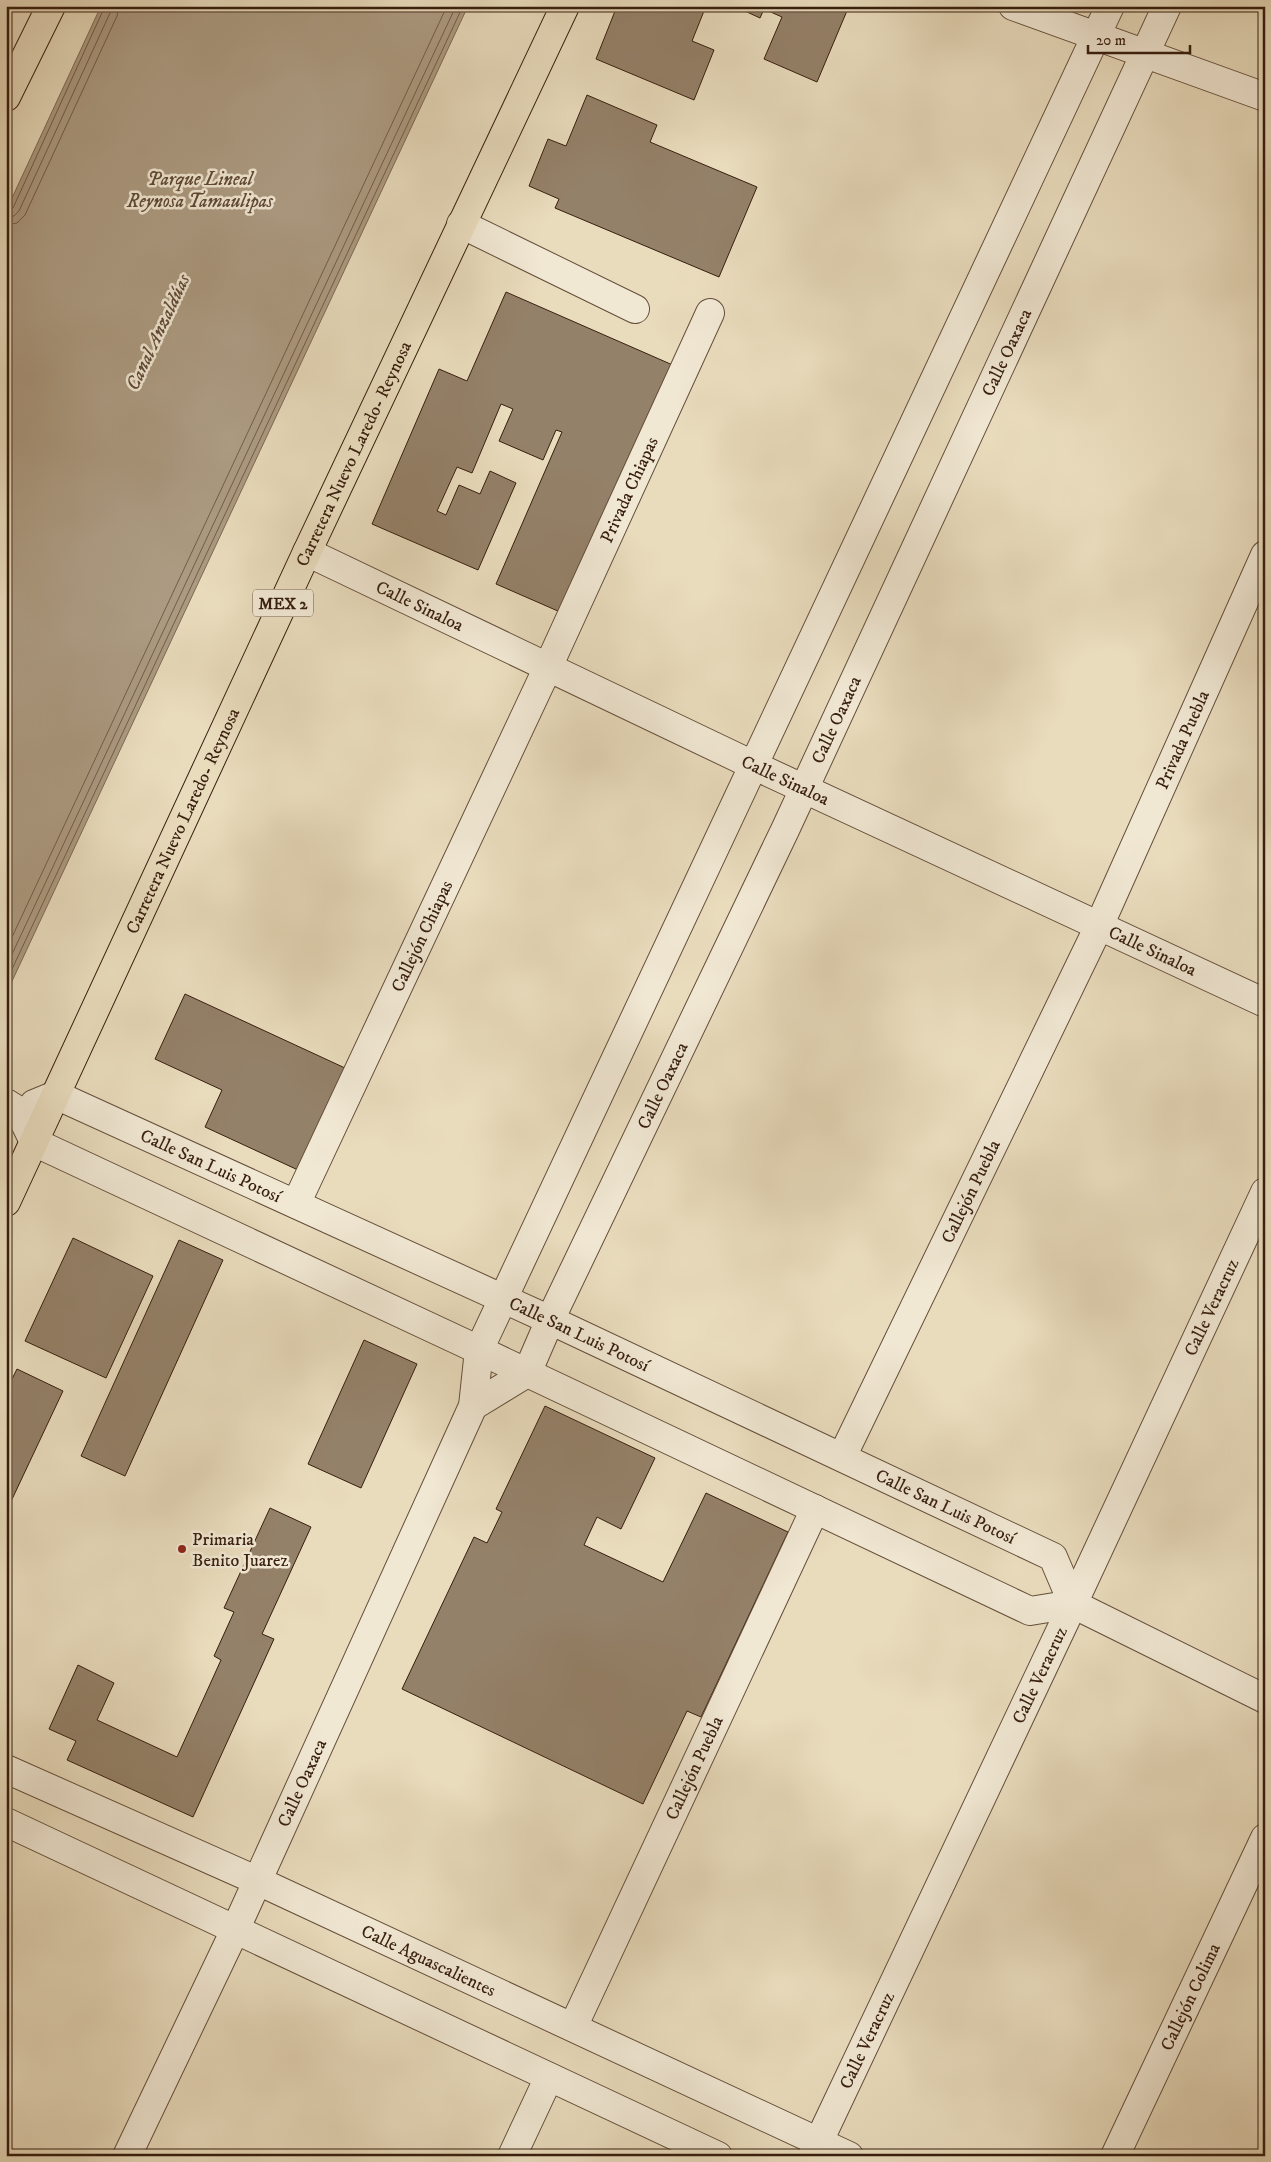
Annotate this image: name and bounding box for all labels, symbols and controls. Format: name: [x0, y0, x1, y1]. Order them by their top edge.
scale bar: [1088, 22, 1191, 54]
text: 20 m: [1096, 31, 1126, 50]
water label: Parque Lineal Reynosa Tamaulipas: [126, 168, 274, 214]
water label: Canal Anzaldúas: [121, 270, 196, 394]
street label: Calle Oaxaca: [978, 305, 1037, 400]
street label: Carretera Nuevo Laredo- Reynosa: [292, 338, 417, 570]
street label: Privada Chiapas: [596, 434, 664, 547]
street label: Calle Sinaloa: [372, 576, 467, 637]
road number: MEX 2: [253, 590, 313, 616]
street label: Calle Oaxaca: [807, 673, 867, 767]
street label: Privada Puebla: [1152, 687, 1215, 793]
street label: Carretera Nuevo Laredo- Reynosa: [122, 705, 245, 938]
street label: Calle Sinaloa: [737, 751, 833, 811]
street label: Callejón Chiapas: [387, 877, 458, 996]
street label: Calle Sinaloa: [1105, 922, 1200, 982]
street label: Calle Oaxaca: [633, 1039, 694, 1133]
street label: Calle San Luis Potosí: [137, 1125, 286, 1209]
street label: Callejón Puebla: [937, 1136, 1006, 1247]
street label: Calle Veracruz: [1180, 1255, 1244, 1360]
street label: Calle San Luis Potosí: [505, 1293, 654, 1378]
street label: Calle San Luis Potosí: [872, 1465, 1020, 1550]
place label: Primaria Benito Juarez: [192, 1529, 289, 1572]
marker: Primaria Benito Juarez: [176, 1543, 188, 1555]
street label: Calle Veracruz: [1008, 1623, 1073, 1728]
street label: Callejón Puebla: [661, 1712, 729, 1824]
street label: Calle Oaxaca: [273, 1736, 332, 1831]
street label: Calle Aguascalientes: [358, 1921, 499, 2002]
street label: Callejón Colima: [1156, 1940, 1226, 2054]
street label: Calle Veracruz: [835, 1988, 900, 2093]

